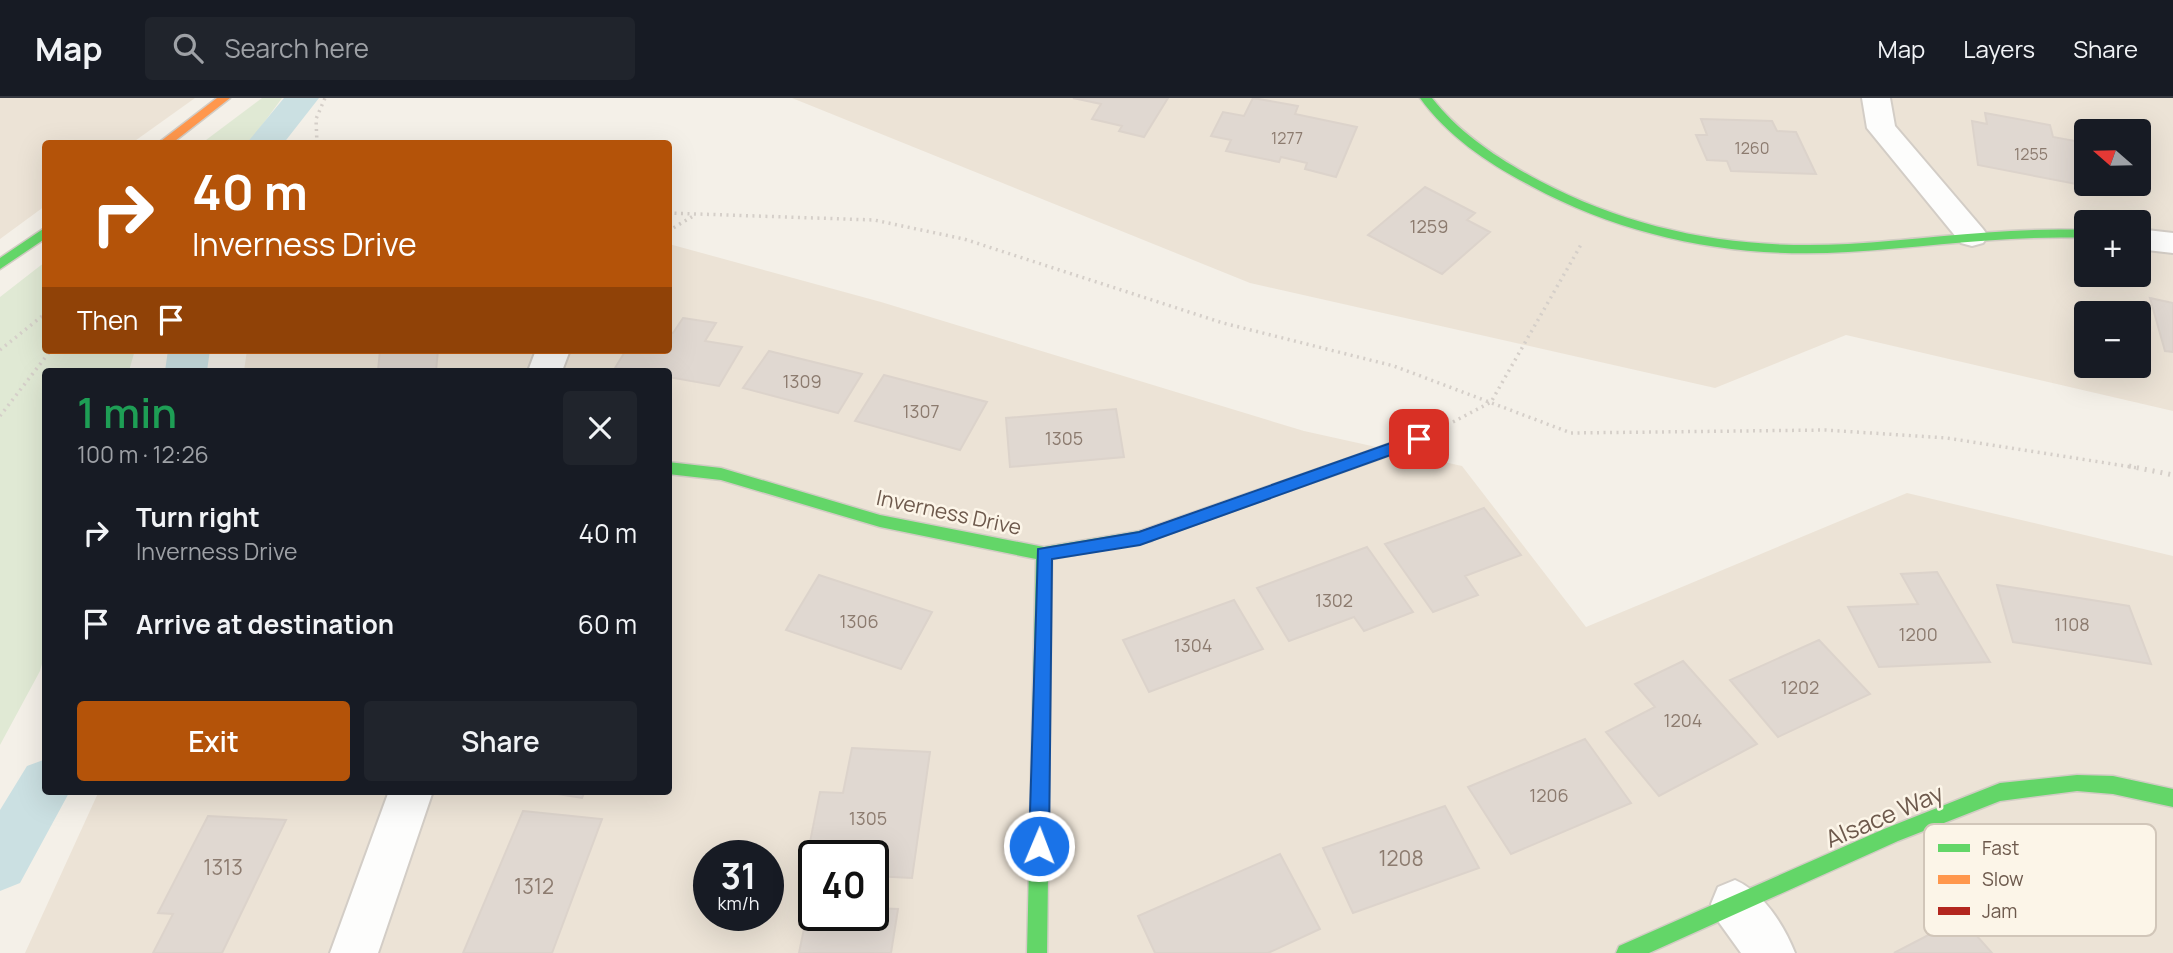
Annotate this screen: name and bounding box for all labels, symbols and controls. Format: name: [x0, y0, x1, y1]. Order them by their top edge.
search box: [145, 17, 635, 80]
text: Map: [35, 26, 103, 71]
icon: search: [169, 29, 207, 67]
text: Search here: [225, 30, 369, 66]
text: Map: [1878, 32, 1925, 65]
text: Layers: [1963, 32, 2035, 65]
text: Share: [2073, 32, 2138, 65]
north arrow: [2074, 119, 2151, 196]
map controls: [2074, 119, 2151, 378]
house number: 1277: [1271, 127, 1303, 149]
house number: 1260: [1734, 137, 1770, 159]
house number: 1255: [2014, 143, 2048, 165]
text: 40 m: [192, 158, 308, 225]
icon: right: [77, 168, 168, 259]
button: +: [2074, 210, 2151, 287]
house number: 1259: [1410, 214, 1448, 238]
text: Inverness Drive: [192, 222, 417, 266]
icon: arrive: [152, 301, 190, 339]
button: −: [2074, 301, 2151, 378]
text: Then: [77, 302, 138, 338]
house number: 1309: [782, 369, 822, 393]
text: 1 min: [77, 383, 177, 441]
button: close: [563, 391, 637, 465]
house number: 1307: [903, 399, 940, 423]
pin: [1389, 409, 1449, 469]
icon: arrive: [1400, 420, 1438, 458]
house number: 1305: [1045, 426, 1083, 450]
text: 100 m · 12:26: [77, 438, 209, 470]
street label: Inverness Drive: [874, 483, 1024, 541]
text: Turn right: [136, 499, 260, 535]
icon: right: [77, 514, 115, 552]
text: 40 m: [579, 515, 637, 551]
text: Inverness Drive: [136, 535, 298, 567]
house number: 1302: [1315, 588, 1353, 612]
icon: arrive: [77, 605, 115, 643]
text: Arrive at destination: [136, 606, 394, 642]
text: 60 m: [578, 606, 637, 642]
house number: 1306: [839, 609, 879, 633]
house number: 1108: [2054, 612, 2090, 636]
house number: 1200: [1898, 622, 1938, 646]
house number: 1304: [1174, 633, 1212, 657]
house number: 1202: [1781, 675, 1819, 699]
button: Exit: [77, 701, 350, 781]
button: Share: [364, 701, 637, 781]
house number: 1204: [1664, 708, 1702, 732]
street label: Alsace Way: [1820, 775, 1948, 855]
house number: 1206: [1529, 783, 1569, 807]
house number: 1305: [849, 806, 887, 830]
position arrow: [1002, 809, 1076, 883]
legend: [1924, 824, 2156, 936]
text: Fast: [1982, 835, 2019, 861]
speed limit sign: 40: [798, 840, 889, 931]
house number: 1208: [1378, 844, 1424, 872]
text: 31: [721, 852, 756, 900]
house number: 1313: [203, 853, 243, 881]
text: Slow: [1982, 866, 2024, 892]
house number: 1312: [514, 872, 554, 900]
text: km/h: [718, 891, 759, 915]
text: Jam: [1982, 898, 2017, 924]

